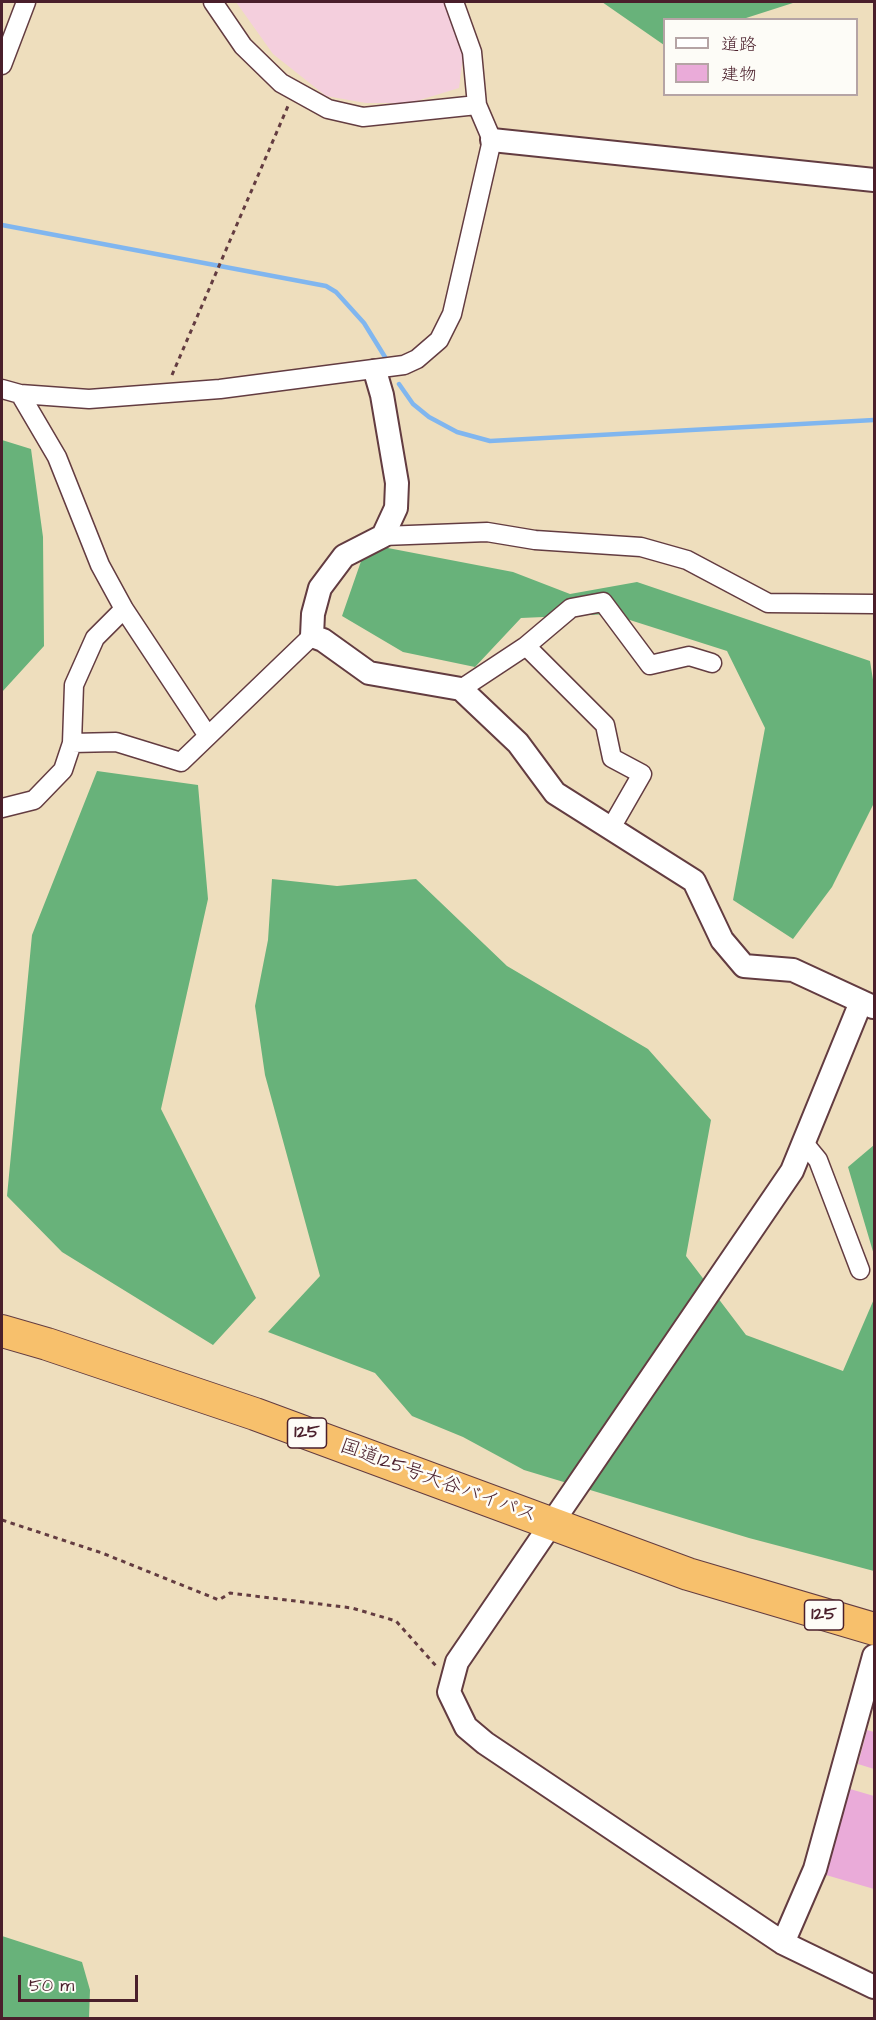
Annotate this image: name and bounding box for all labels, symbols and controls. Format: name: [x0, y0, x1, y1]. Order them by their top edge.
legend: [663, 18, 858, 96]
text: 道路: [721, 32, 757, 57]
text: 建物: [721, 62, 757, 87]
road number: 125: [288, 1418, 326, 1448]
street label: 国道125号大谷バイパス: [336, 1435, 540, 1529]
road number: 125: [804, 1600, 844, 1630]
scale bar: [21, 1963, 141, 2001]
text: 50 m: [29, 1973, 74, 1998]

